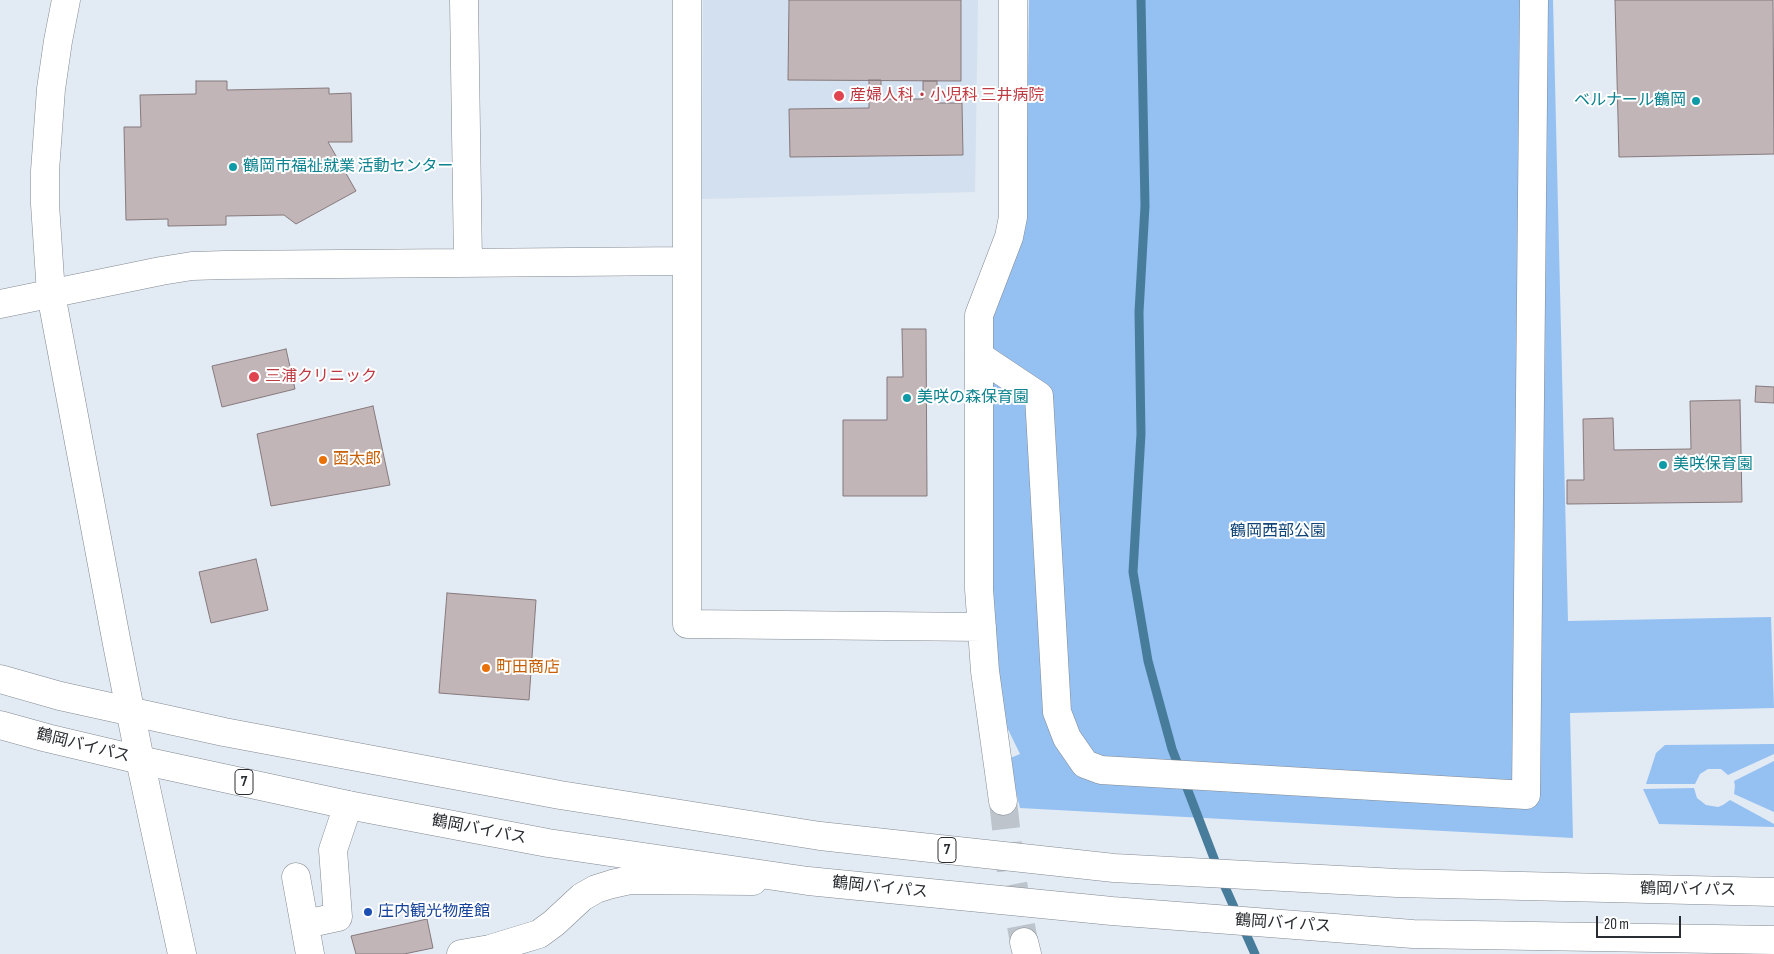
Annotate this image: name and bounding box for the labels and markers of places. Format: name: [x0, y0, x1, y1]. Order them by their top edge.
place label: 産婦人科・小児科 三井病院: [850, 86, 1045, 106]
marker: 産婦人科・小児科 三井病院: [832, 89, 846, 103]
place label: ベルナール鶴岡: [1574, 91, 1686, 111]
marker: ベルナール鶴岡: [1690, 95, 1702, 107]
place label: 鶴岡市福祉就業 活動センター: [243, 157, 454, 177]
marker: 鶴岡市福祉就業 活動センター: [227, 161, 239, 173]
place label: 三浦クリニック: [265, 367, 377, 387]
marker: 三浦クリニック: [247, 370, 261, 384]
place label: 美咲の森保育園: [917, 388, 1029, 408]
marker: 美咲の森保育園: [901, 392, 913, 404]
place label: 函太郎: [333, 450, 381, 470]
marker: 函太郎: [317, 454, 329, 466]
place label: 美咲保育園: [1673, 455, 1753, 475]
marker: 美咲保育園: [1657, 459, 1669, 471]
place label: 町田商店: [496, 658, 560, 678]
marker: 町田商店: [480, 662, 492, 674]
place label: 庄内観光物産館: [378, 902, 490, 922]
marker: 庄内観光物産館: [362, 906, 374, 918]

